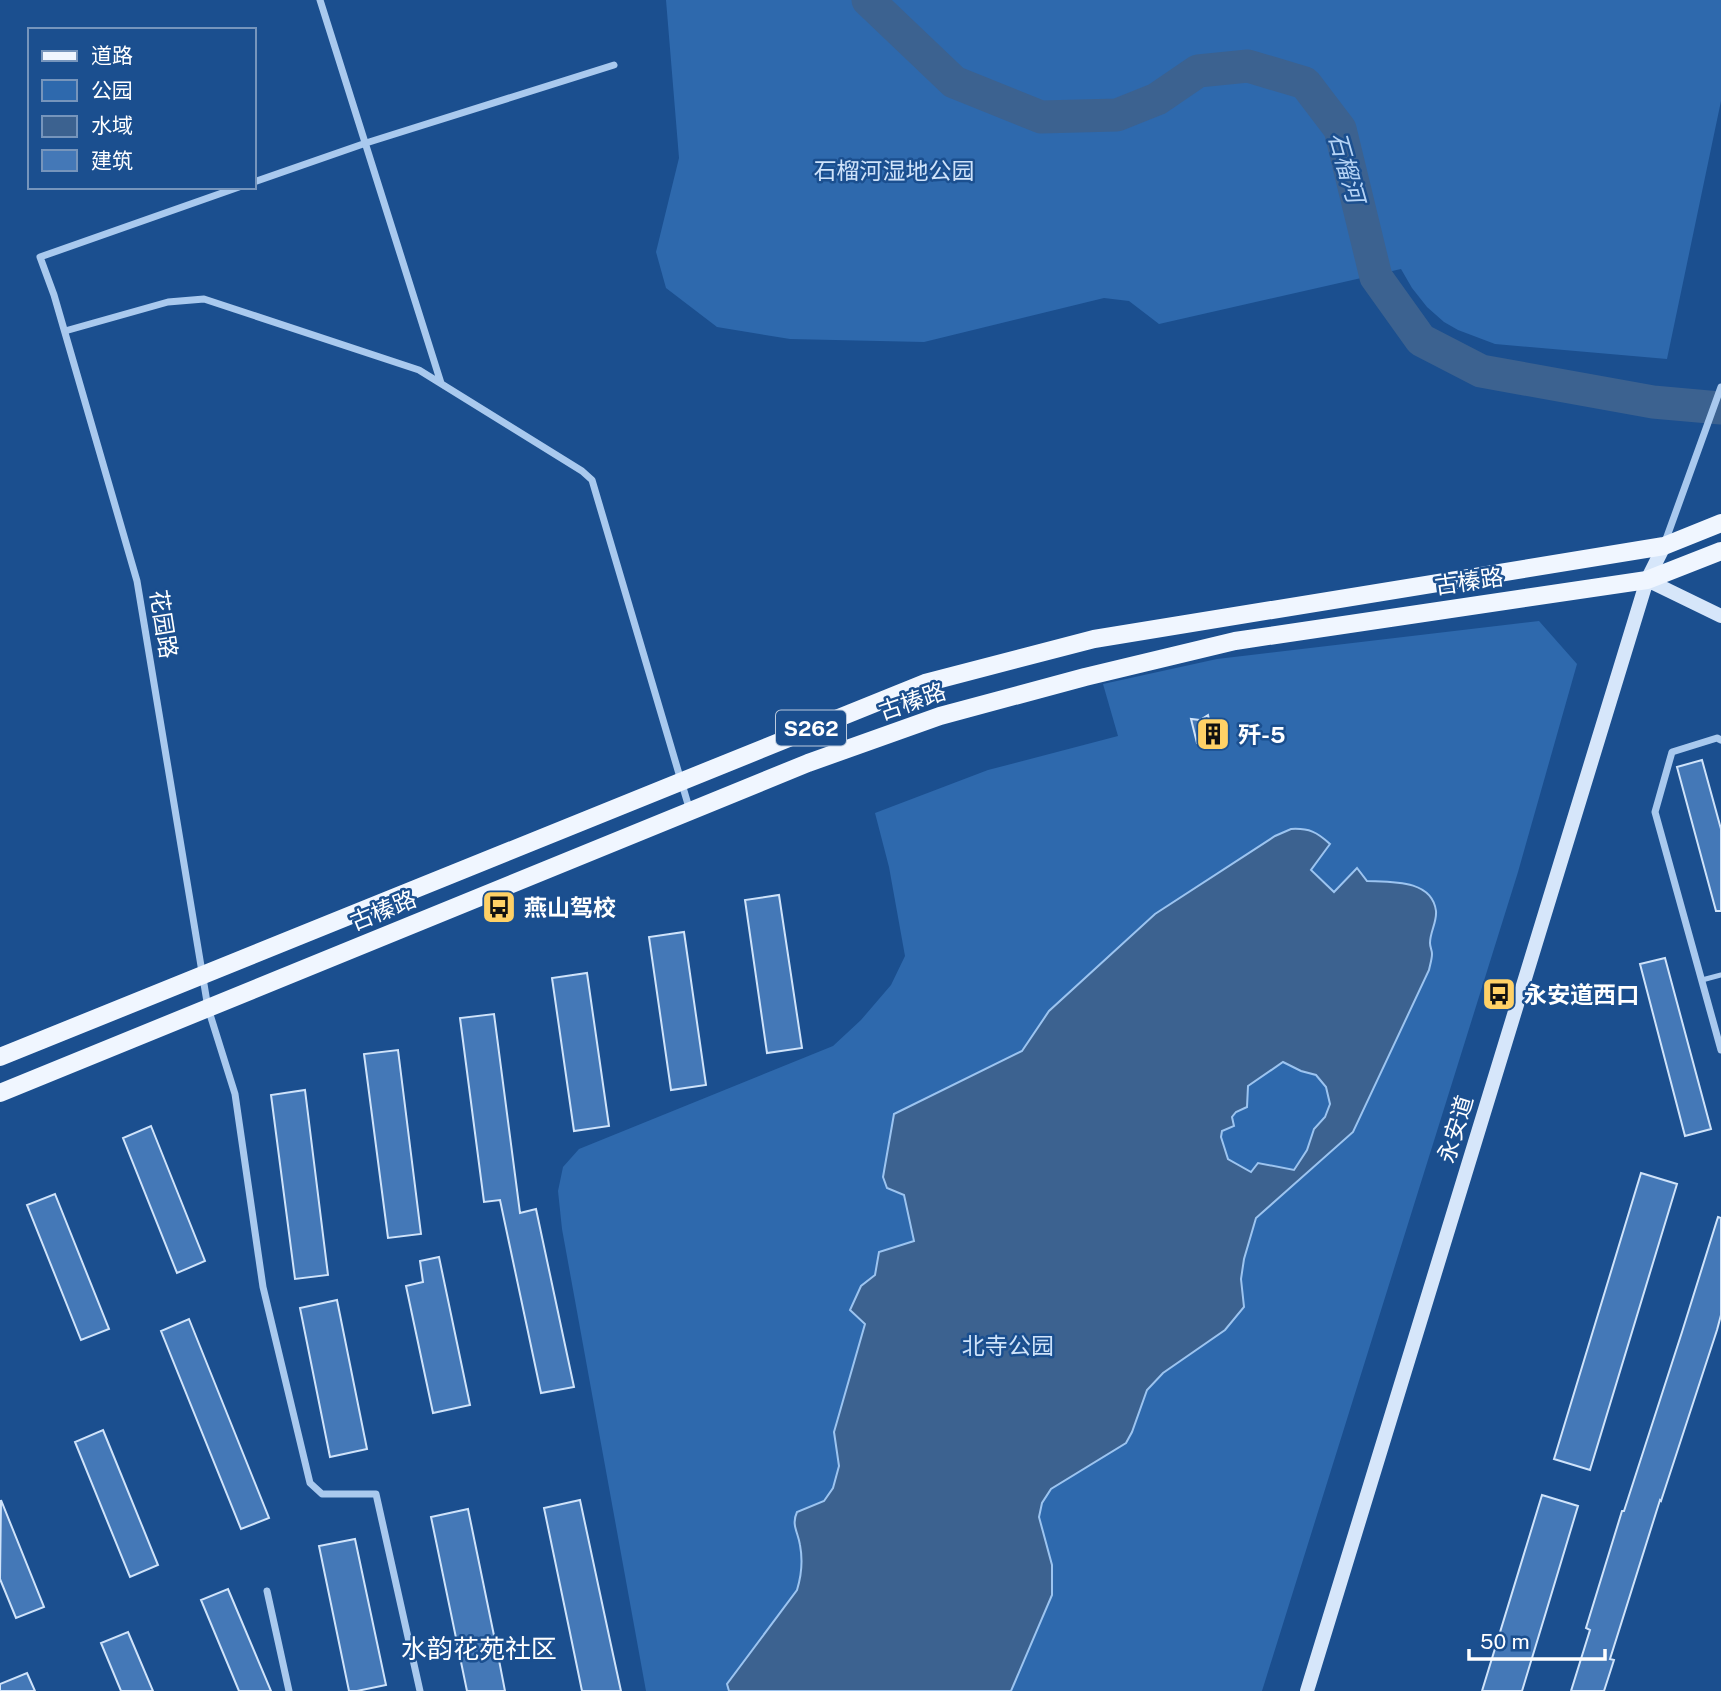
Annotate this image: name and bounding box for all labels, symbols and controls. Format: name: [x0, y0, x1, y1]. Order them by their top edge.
legend: [28, 28, 256, 189]
text: 道路: [91, 43, 133, 68]
text: 公园: [91, 78, 133, 103]
text: 水域: [91, 113, 133, 138]
water label: 石榴河: [1324, 129, 1371, 209]
text: 建筑: [91, 148, 133, 173]
park label: 石榴河湿地公园: [814, 157, 975, 184]
street label: 古榛路: [1433, 563, 1505, 599]
street label: 花园路: [145, 588, 183, 660]
street label: 古榛路: [875, 677, 949, 725]
road number: S262: [776, 710, 846, 746]
building icon: 歼-5: [1194, 715, 1232, 753]
place label: 歼-5: [1238, 721, 1286, 748]
street label: 古榛路: [346, 885, 420, 935]
bus stop icon: 燕山驾校: [480, 888, 518, 926]
place label: 燕山驾校: [524, 894, 616, 921]
bus stop icon: 永安道西口: [1480, 975, 1518, 1013]
place label: 永安道西口: [1524, 981, 1639, 1008]
street label: 永安道: [1432, 1092, 1478, 1166]
park label: 北寺公园: [962, 1332, 1054, 1359]
scale bar: [1469, 1618, 1606, 1662]
text: 50 m: [1480, 1629, 1530, 1654]
district label: 水韵花苑社区: [401, 1633, 557, 1664]

